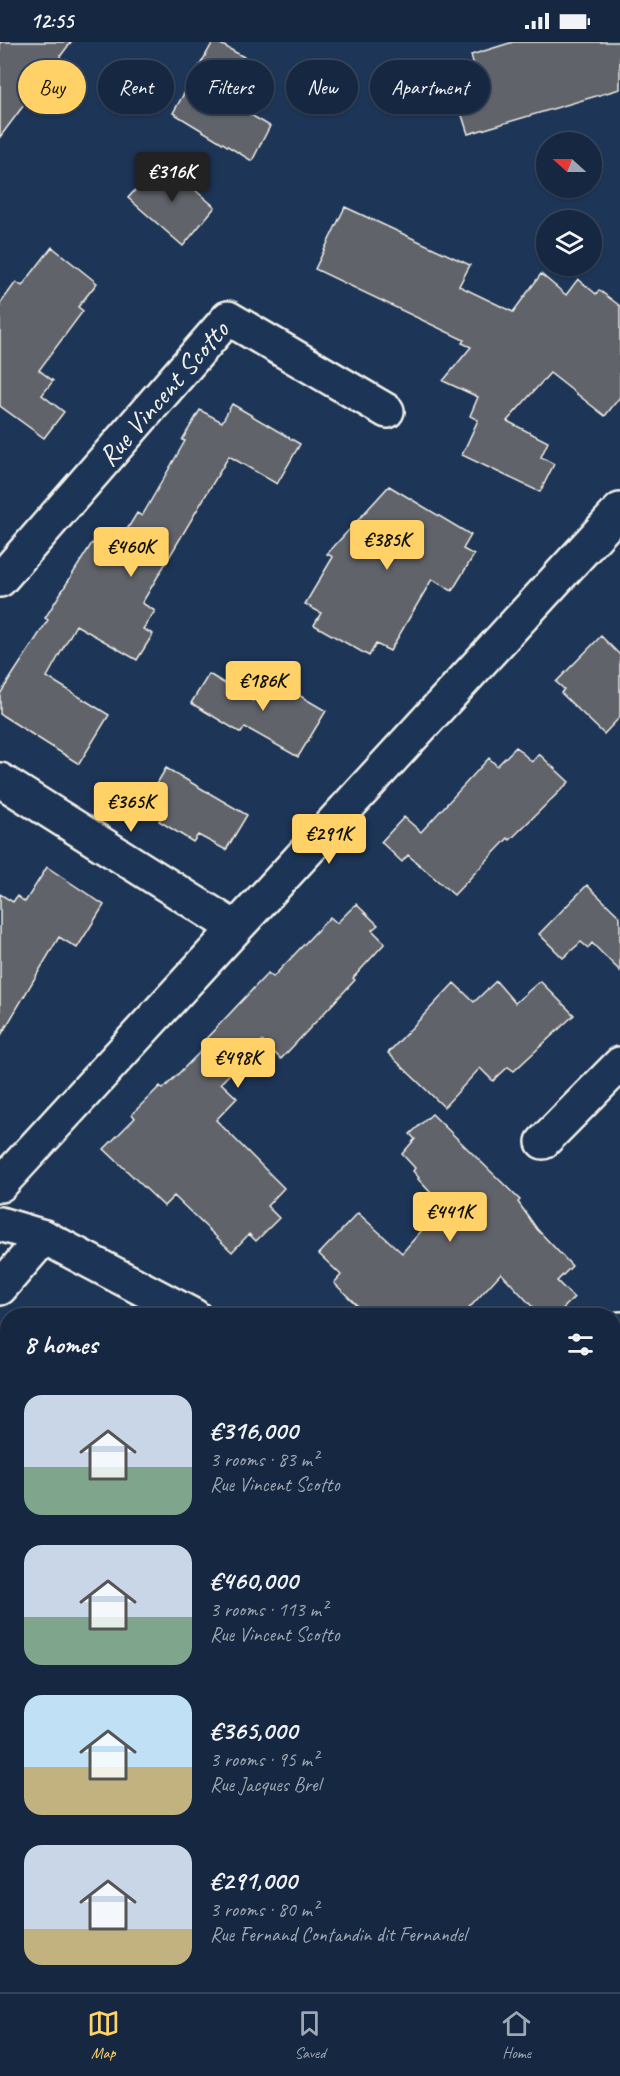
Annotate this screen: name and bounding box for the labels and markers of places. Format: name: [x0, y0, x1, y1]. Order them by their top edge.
pin: €316K: [130, 152, 214, 203]
pin: €385K: [345, 520, 429, 571]
pin: €460K: [89, 527, 173, 578]
pin: €186K: [221, 661, 305, 712]
pin: €365K: [89, 782, 173, 833]
pin: €291K: [287, 814, 371, 865]
pin: €498K: [196, 1038, 280, 1089]
pin: €441K: [408, 1192, 492, 1243]

